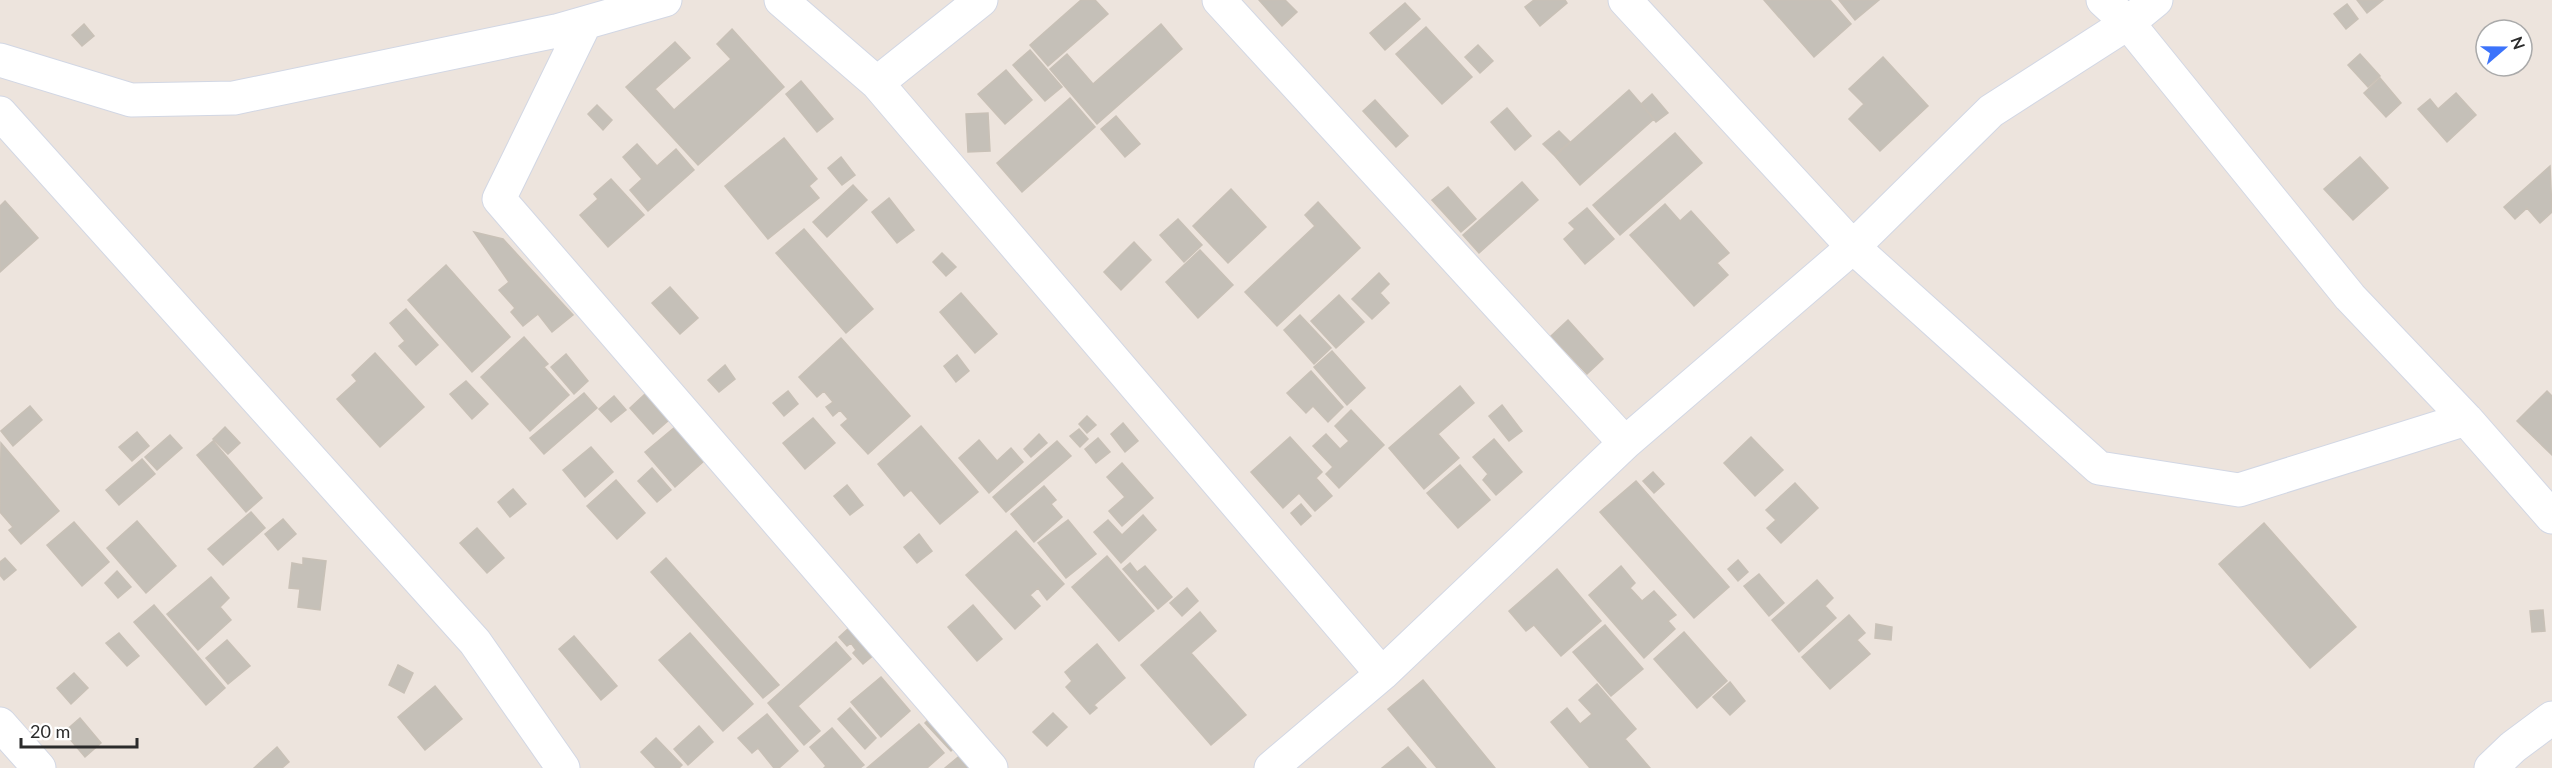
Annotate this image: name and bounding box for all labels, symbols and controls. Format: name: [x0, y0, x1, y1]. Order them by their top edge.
north arrow: [2474, 18, 2534, 78]
text: N: [2508, 34, 2530, 52]
scale bar: [21, 711, 136, 749]
text: 20 m: [30, 720, 70, 742]

